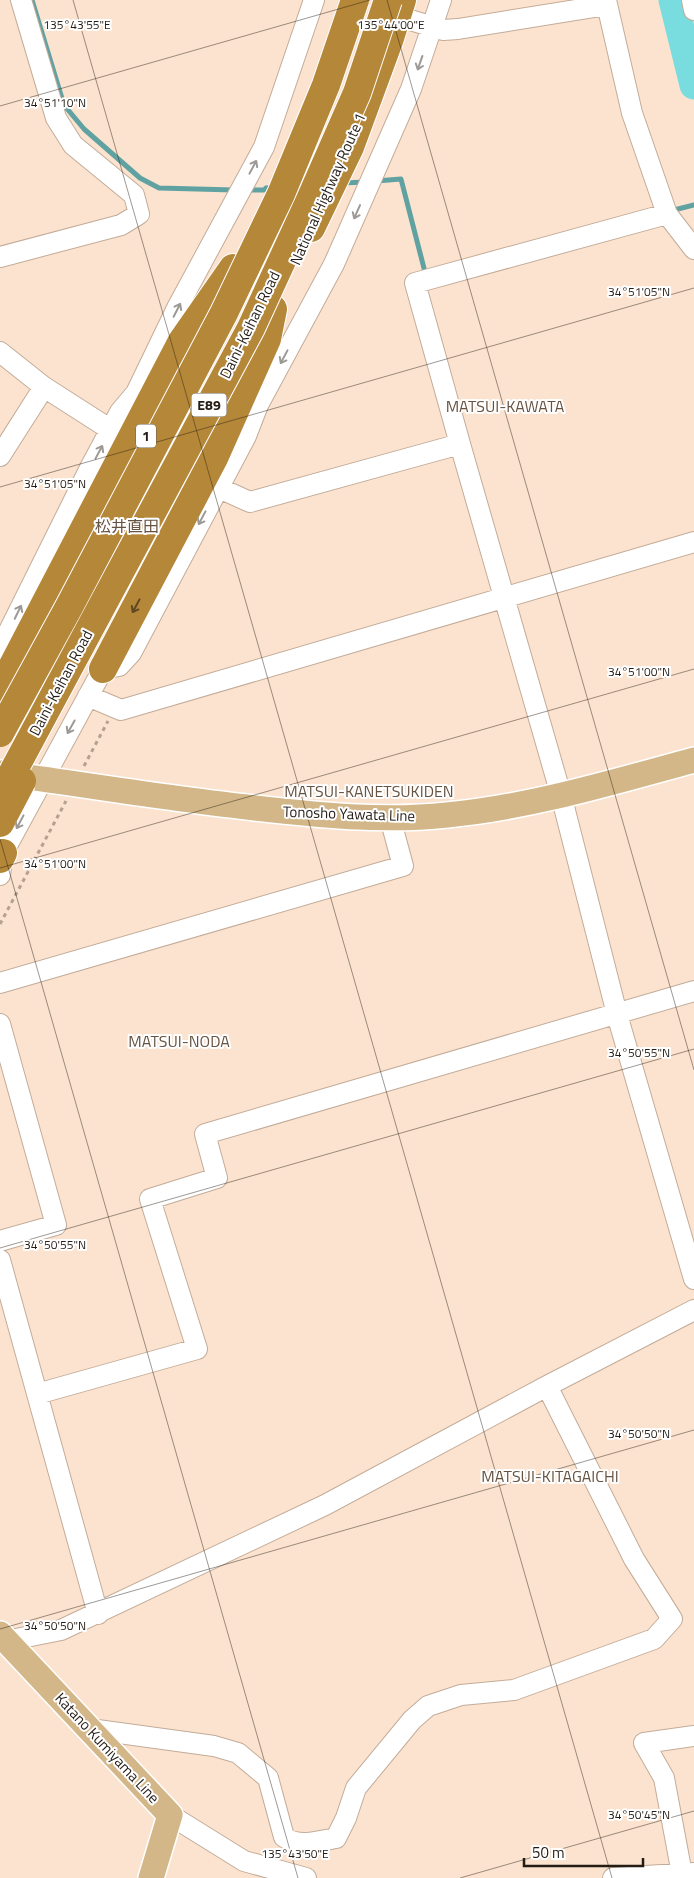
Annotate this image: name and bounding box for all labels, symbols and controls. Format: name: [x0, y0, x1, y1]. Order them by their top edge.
text: 135°43'55"E: [43, 15, 111, 34]
text: 135°44'00"E: [357, 15, 425, 34]
one-way arrow: [415, 55, 424, 70]
text: 34°51'10"N: [24, 93, 86, 112]
street label: National Highway Route 1: [284, 109, 371, 269]
one-way arrow: [249, 160, 259, 174]
one-way arrow: [351, 204, 361, 219]
street label: Daini-Keihan Road: [214, 267, 286, 382]
text: 34°51'05"N: [608, 282, 670, 301]
one-way arrow: [173, 303, 182, 318]
one-way arrow: [278, 350, 288, 364]
road number: E89: [192, 394, 226, 416]
district label: MATSUI-KAWATA: [446, 394, 565, 418]
road number: 1: [136, 424, 156, 448]
one-way arrow: [94, 444, 104, 459]
text: 34°51'05"N: [24, 474, 86, 493]
one-way arrow: [197, 510, 207, 525]
district label: 松井直田: [95, 514, 159, 538]
one-way arrow: [131, 599, 141, 614]
one-way arrow: [14, 605, 23, 620]
street label: Daini-Keihan Road: [23, 626, 98, 740]
text: 34°51'00"N: [608, 662, 670, 681]
one-way arrow: [66, 720, 76, 735]
district label: MATSUI-KANETSUKIDEN: [284, 779, 454, 803]
street label: Tonosho Yawata Line: [282, 800, 416, 827]
one-way arrow: [15, 814, 25, 829]
text: 34°51'00"N: [24, 854, 86, 873]
district label: MATSUI-NODA: [128, 1029, 230, 1053]
text: 34°50'55"N: [608, 1043, 670, 1062]
text: 34°50'55"N: [24, 1235, 86, 1254]
text: 34°50'50"N: [608, 1424, 670, 1443]
district label: MATSUI-KITAGAICHI: [481, 1464, 619, 1488]
text: 34°50'50"N: [24, 1616, 86, 1635]
street label: Katano Kumiyama Line: [50, 1687, 165, 1808]
text: 34°50'45"N: [608, 1805, 670, 1824]
scale bar: [524, 1836, 643, 1868]
text: 50 m: [532, 1841, 565, 1864]
text: 135°43'50"E: [261, 1844, 329, 1863]

